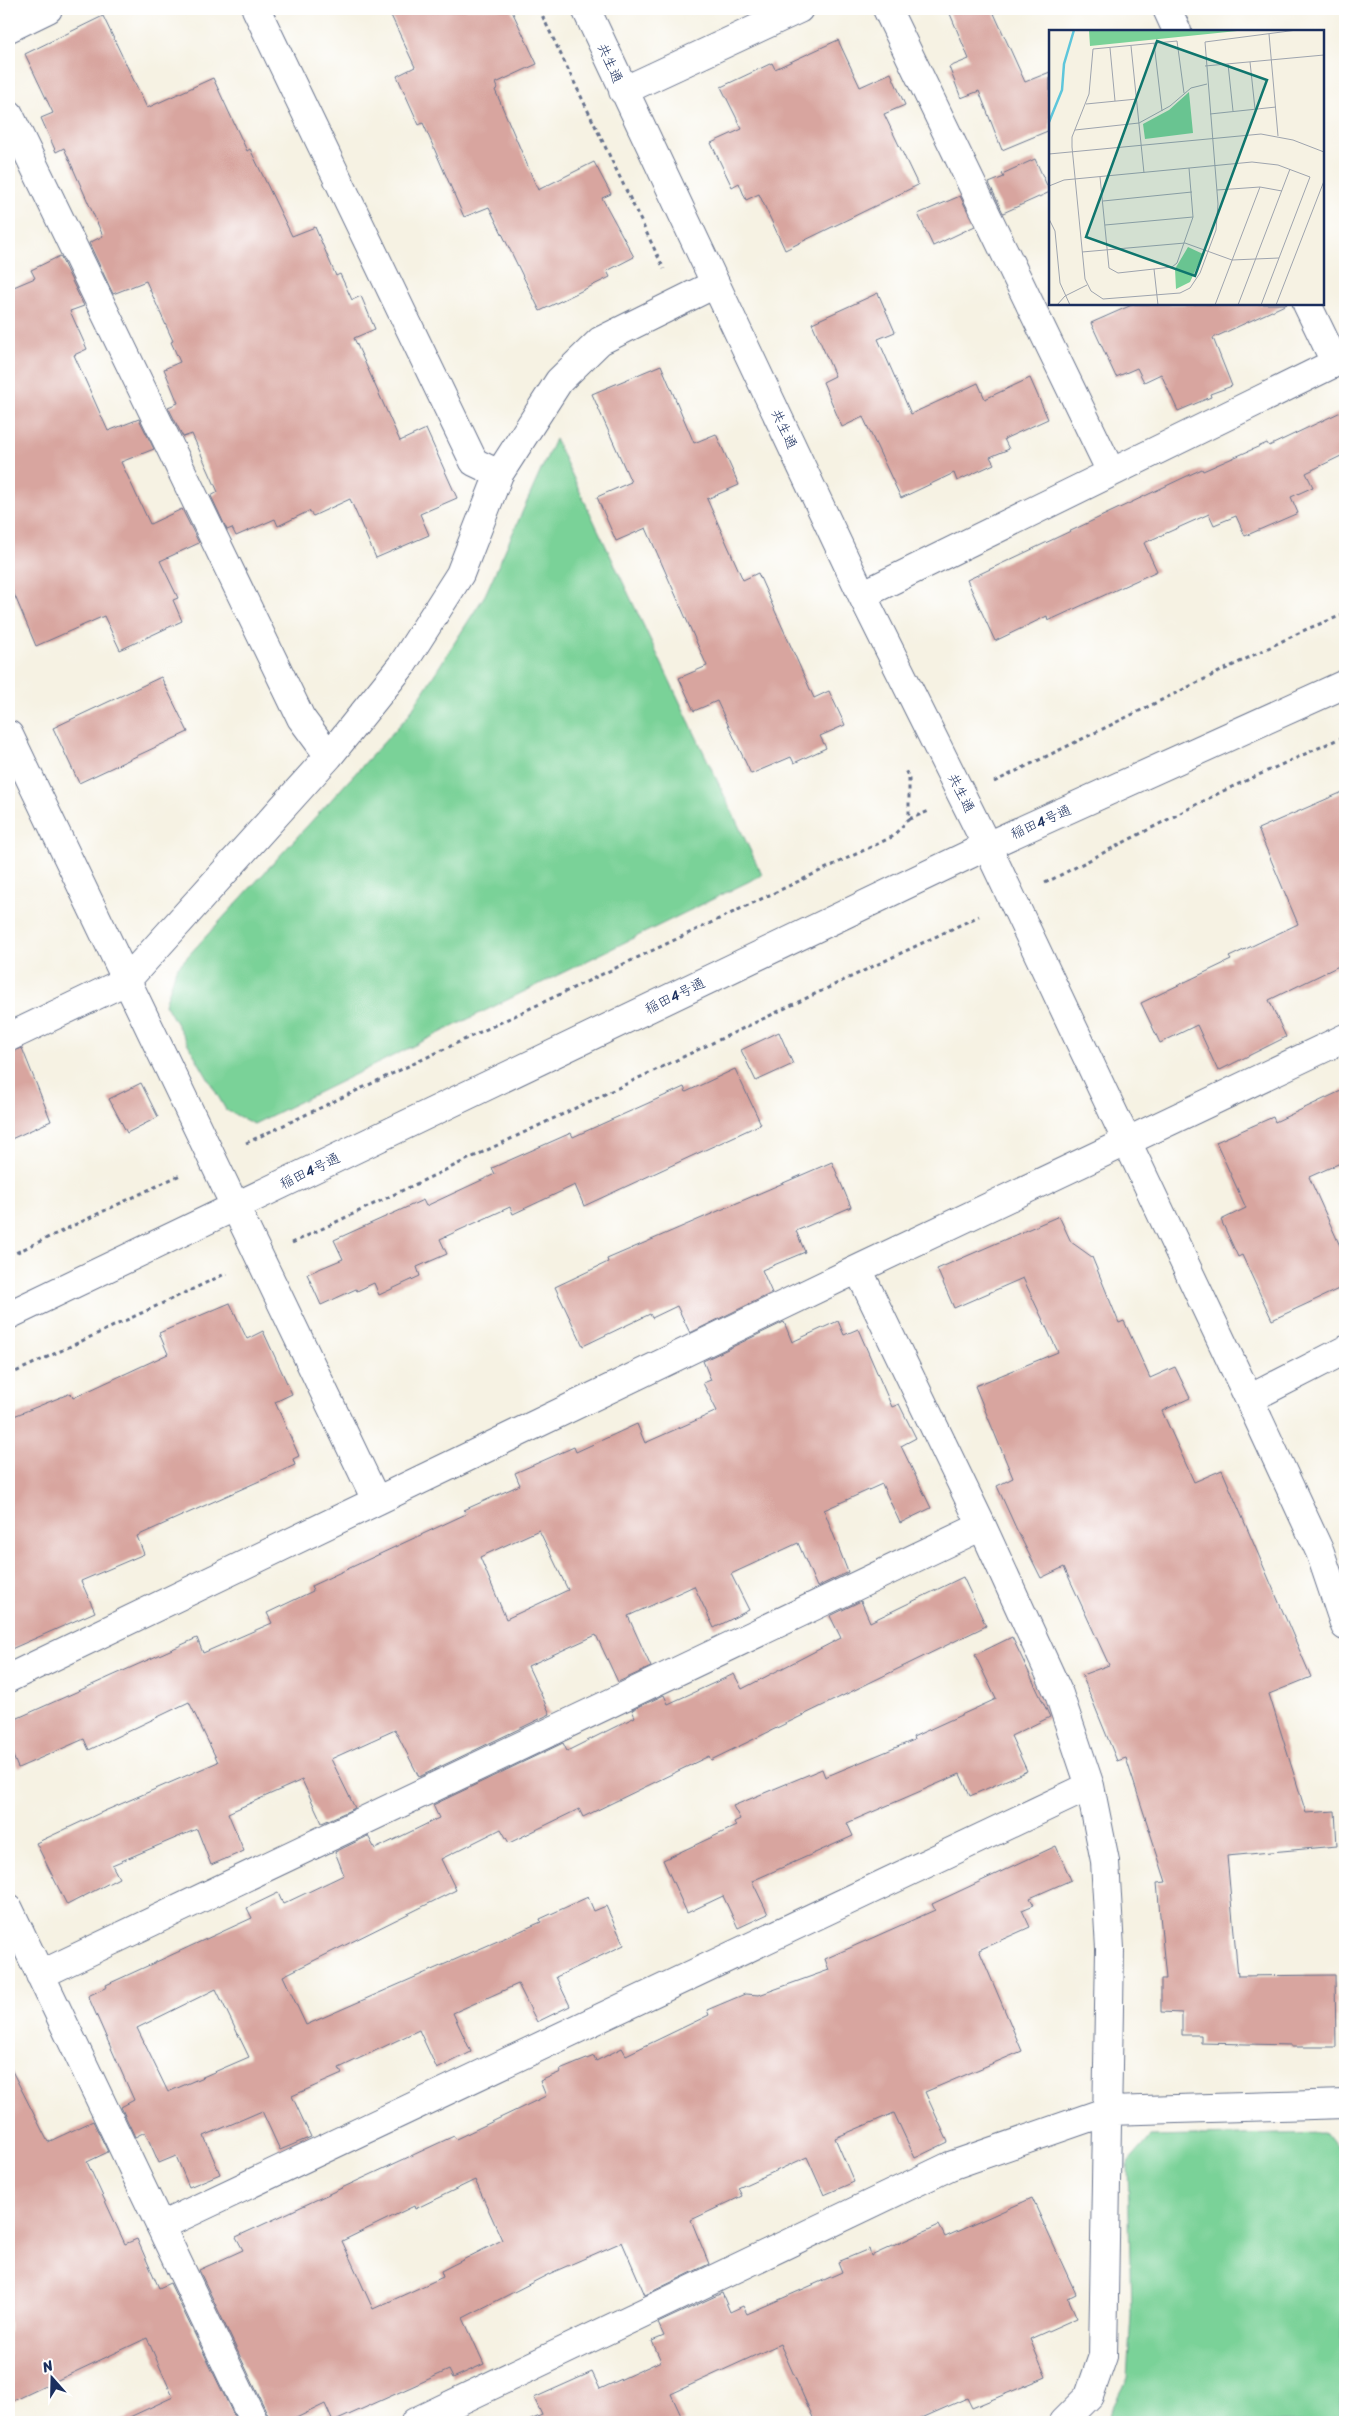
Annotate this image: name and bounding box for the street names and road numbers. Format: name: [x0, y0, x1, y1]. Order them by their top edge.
street label: 共生通: [590, 39, 630, 87]
street label: 共生通: [764, 405, 804, 453]
street label: 共生通: [940, 769, 982, 817]
street label: 稲田4号通: [1006, 797, 1076, 847]
street label: 稲田4号通: [640, 971, 710, 1021]
street label: 稲田4号通: [275, 1146, 345, 1196]

